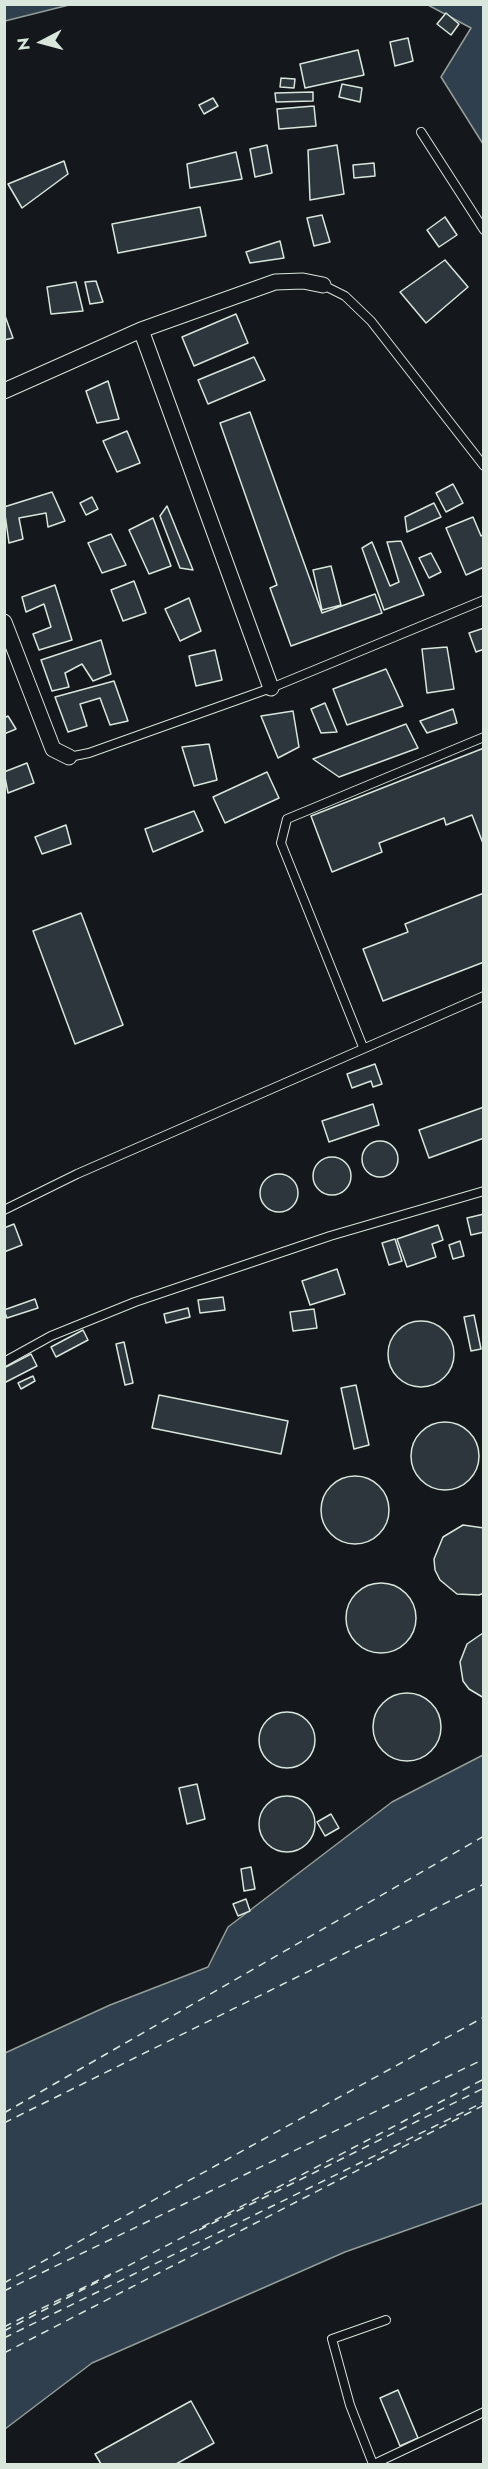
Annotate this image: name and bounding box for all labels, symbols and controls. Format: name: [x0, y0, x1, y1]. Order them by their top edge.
north arrow: [12, 12, 72, 72]
text: N: [11, 36, 36, 51]

